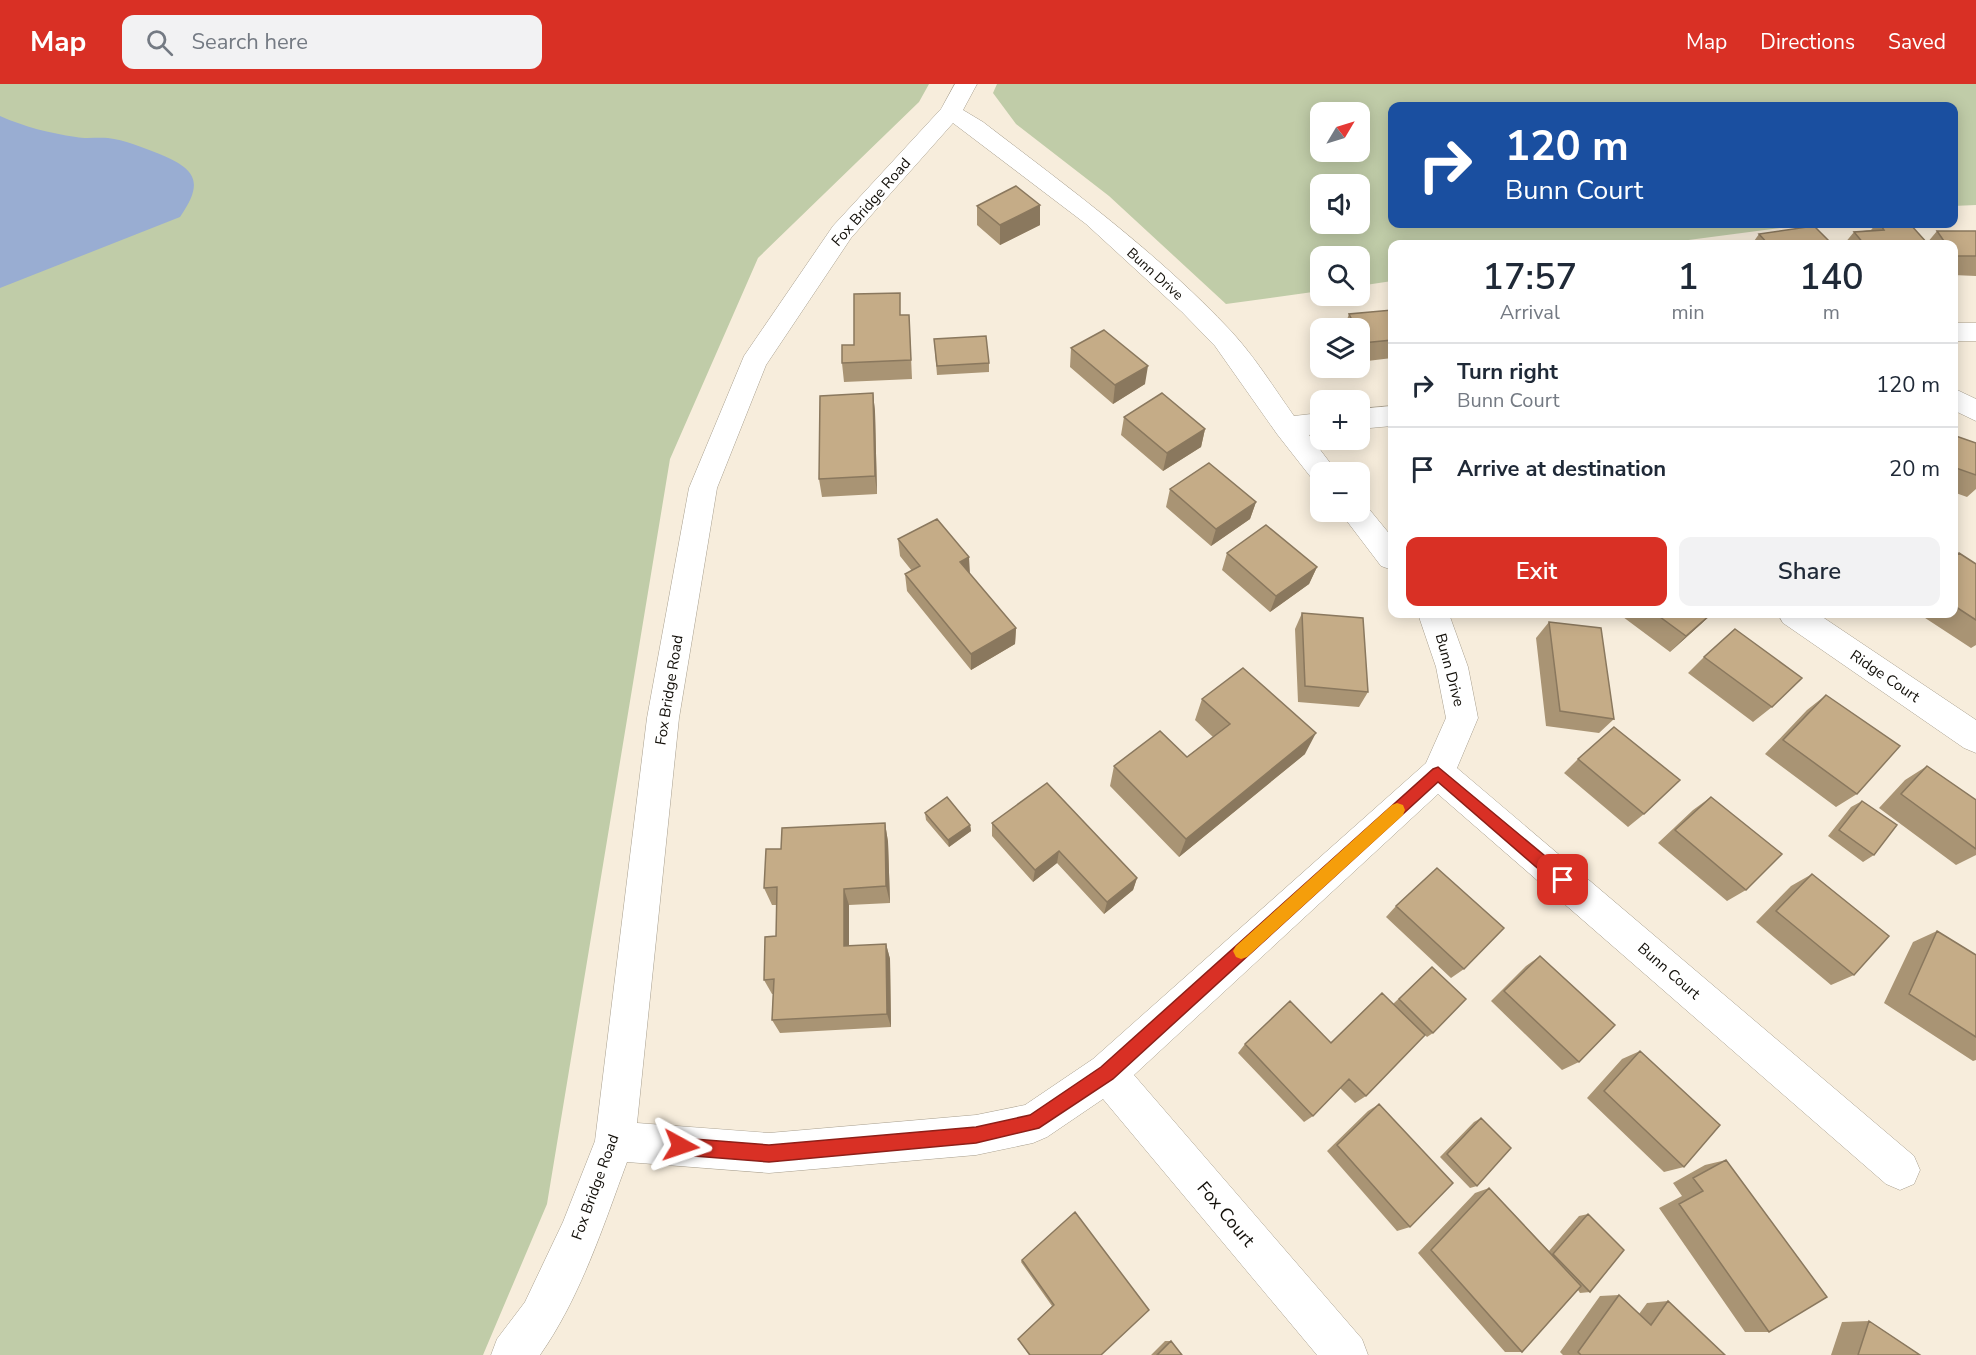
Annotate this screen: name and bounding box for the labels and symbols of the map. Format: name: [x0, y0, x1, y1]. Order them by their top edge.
north arrow: [1310, 102, 1370, 162]
street label: Fox Bridge Road: [827, 154, 915, 250]
street label: Bunn Drive: [1123, 244, 1187, 304]
street label: Bunn Drive: [1431, 631, 1469, 709]
street label: Fox Bridge Road: [650, 634, 688, 746]
street label: Ridge Court: [1846, 645, 1924, 707]
pin: [1537, 854, 1588, 905]
street label: Bunn Court: [1633, 938, 1705, 1004]
position arrow: [649, 1114, 713, 1178]
street label: Fox Bridge Road: [567, 1131, 623, 1243]
street label: Fox Court: [1192, 1176, 1261, 1252]

